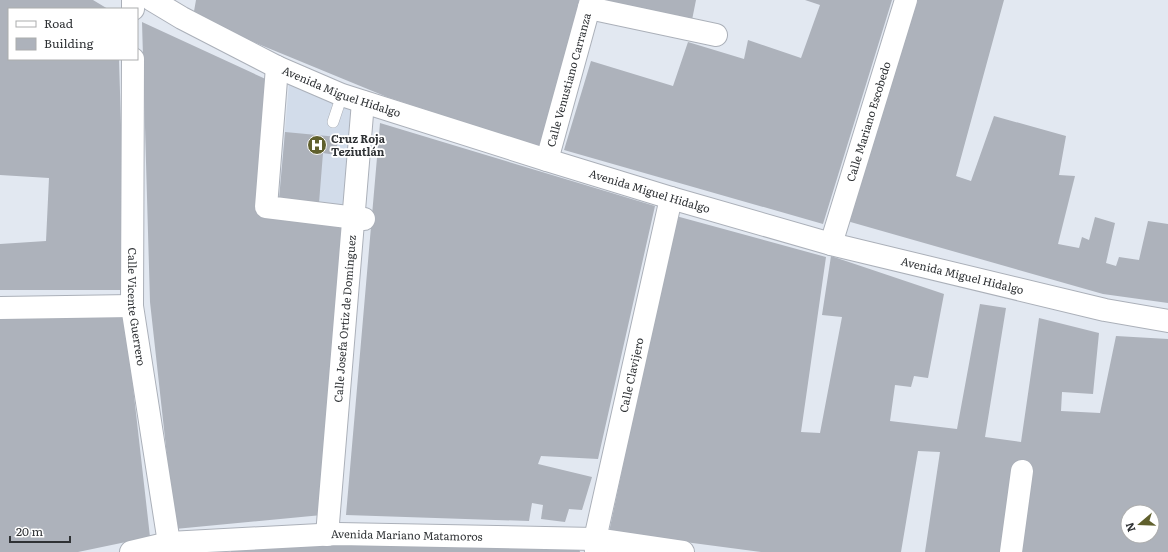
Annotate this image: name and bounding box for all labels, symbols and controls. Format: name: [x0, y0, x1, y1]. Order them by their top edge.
legend: [8, 8, 138, 60]
street label: Calle Venustiano Carranza: [542, 11, 594, 149]
text: Road: [44, 14, 74, 32]
text: Building: [44, 34, 94, 52]
street label: Calle Mariano Escobedo: [842, 59, 894, 183]
street label: Avenida Miguel Hidalgo: [280, 61, 403, 120]
place label: Cruz Roja Teziutlán: [331, 130, 386, 159]
hospital icon: Cruz Roja Teziutlán: [306, 134, 328, 156]
street label: Avenida Miguel Hidalgo: [587, 164, 712, 216]
street label: Calle Josefa Ortiz de Domínguez: [329, 234, 359, 403]
street label: Calle Vicente Guerrero: [125, 247, 150, 367]
street label: Avenida Miguel Hidalgo: [900, 252, 1026, 297]
street label: Calle Clavijero: [614, 336, 647, 414]
north arrow: [1120, 504, 1160, 544]
scale bar: [10, 518, 70, 544]
text: N: [1121, 521, 1139, 535]
text: 20 m: [16, 522, 43, 540]
street label: Avenida Mariano Matamoros: [330, 525, 483, 544]

